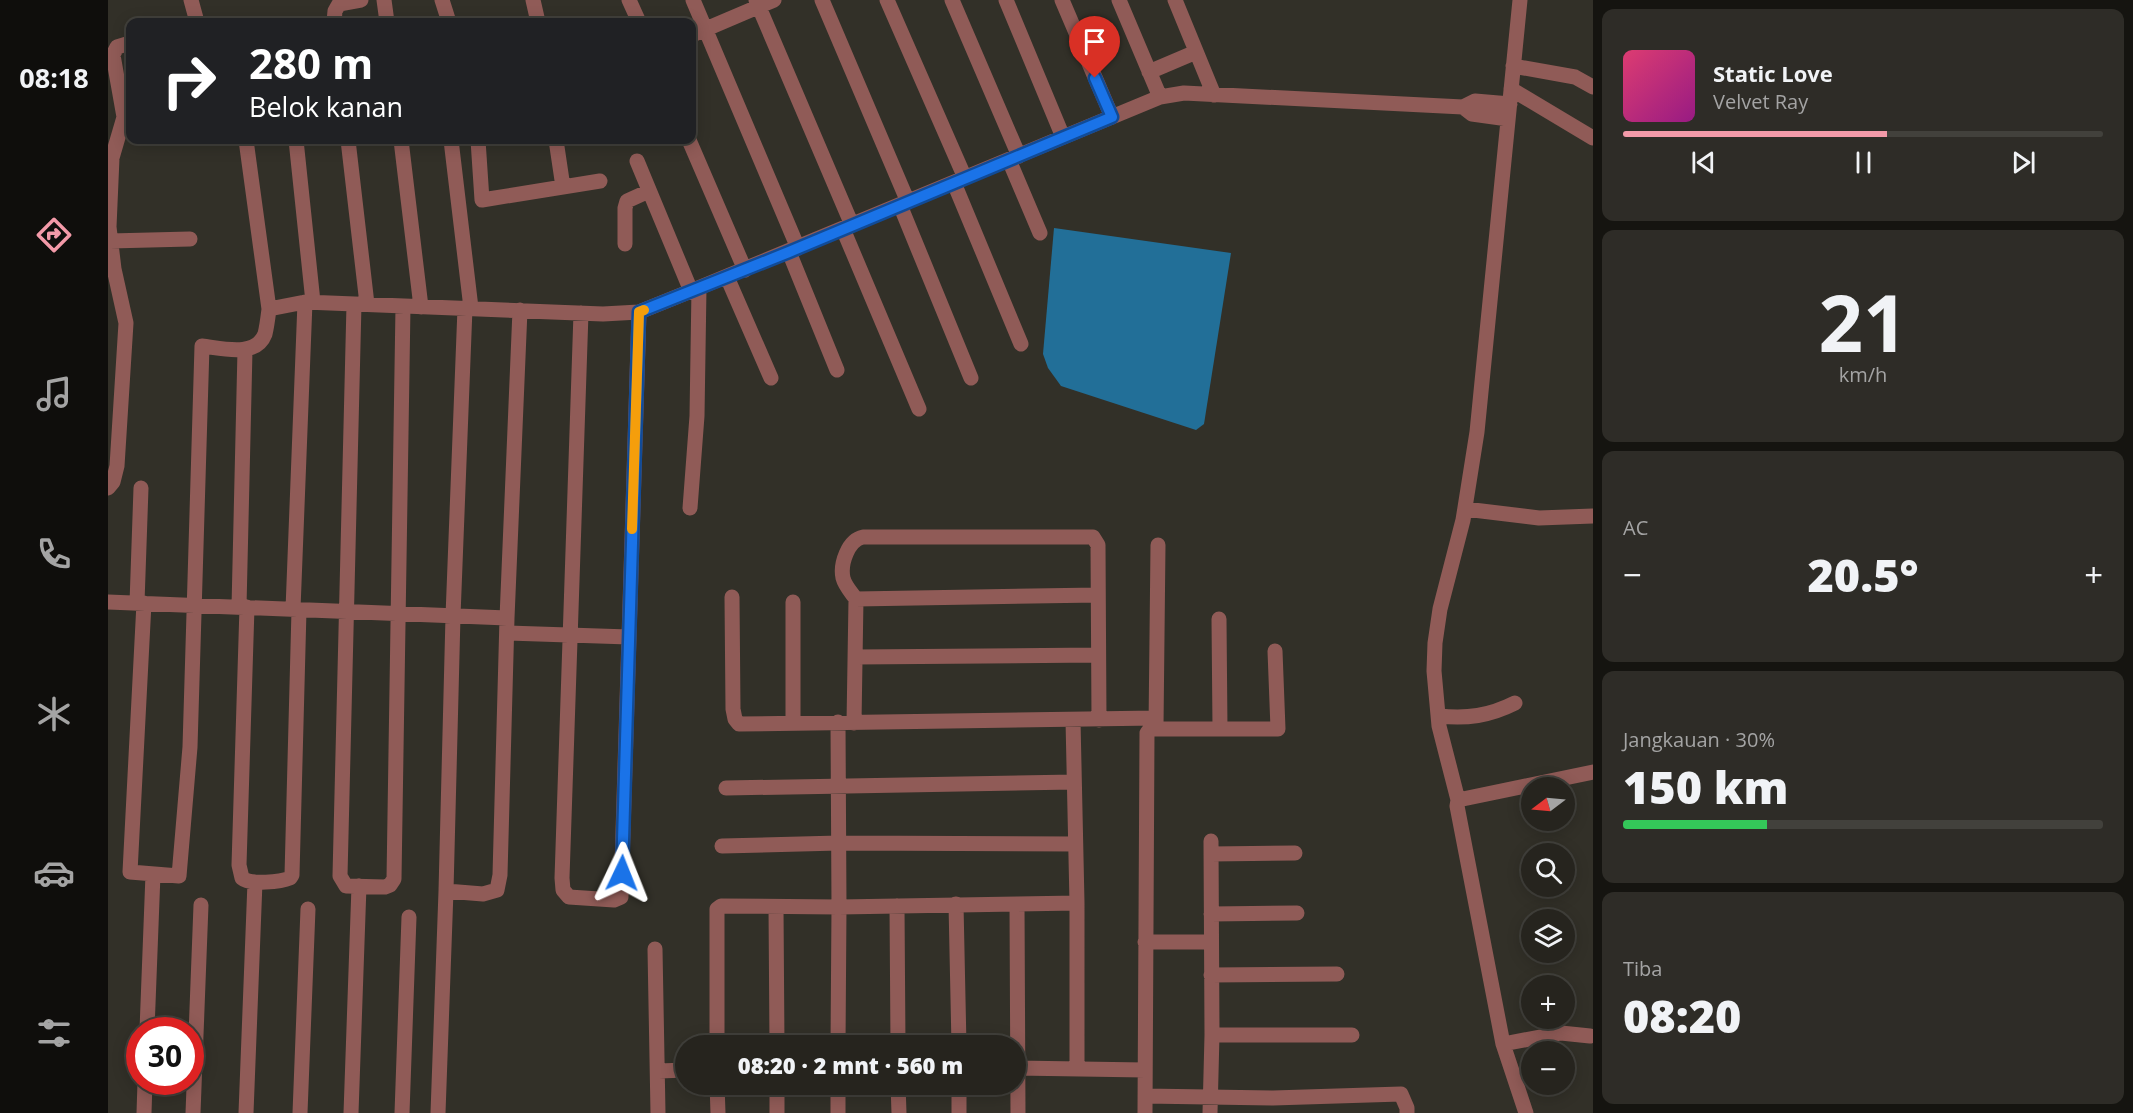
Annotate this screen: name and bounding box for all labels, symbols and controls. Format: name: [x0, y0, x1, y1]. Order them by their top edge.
pin: [1069, 16, 1120, 78]
icon: arrive: [1078, 25, 1111, 58]
text: 280 m: [249, 34, 373, 91]
icon: right: [150, 42, 228, 120]
text: Static Love: [1713, 58, 1833, 88]
text: 08:18: [19, 59, 89, 96]
text: Belok kanan: [249, 88, 403, 125]
text: Velvet Ray: [1713, 88, 1808, 115]
icon: previous: [1687, 146, 1720, 179]
icon: pause: [1847, 146, 1880, 179]
icon: next: [2007, 146, 2040, 179]
icon: directions: [33, 214, 75, 256]
text: 21: [1818, 269, 1908, 375]
text: km/h: [1839, 361, 1887, 388]
icon: music: [33, 373, 75, 415]
text: AC: [1623, 514, 1648, 541]
icon: phone: [33, 533, 75, 575]
text: 20.5°: [1807, 544, 1919, 605]
text: −: [1623, 552, 1642, 597]
text: +: [2084, 552, 2103, 597]
icon: climate: [33, 693, 75, 735]
text: Jangkauan · 30%: [1623, 726, 1775, 753]
text: 150 km: [1623, 756, 1788, 817]
north arrow: [1521, 777, 1575, 831]
map controls: [1521, 777, 1575, 1095]
position arrow: [590, 841, 654, 905]
button: search: [1521, 843, 1575, 897]
icon: car: [33, 852, 75, 894]
button: layers: [1521, 909, 1575, 963]
text: Tiba: [1623, 955, 1662, 982]
button: +: [1521, 975, 1575, 1029]
text: 08:20: [1623, 985, 1741, 1046]
icon: filters: [33, 1012, 75, 1054]
speed limit sign: 30: [126, 1017, 204, 1095]
button: −: [1521, 1041, 1575, 1095]
text: 08:20 · 2 mnt · 560 m: [738, 1050, 963, 1080]

